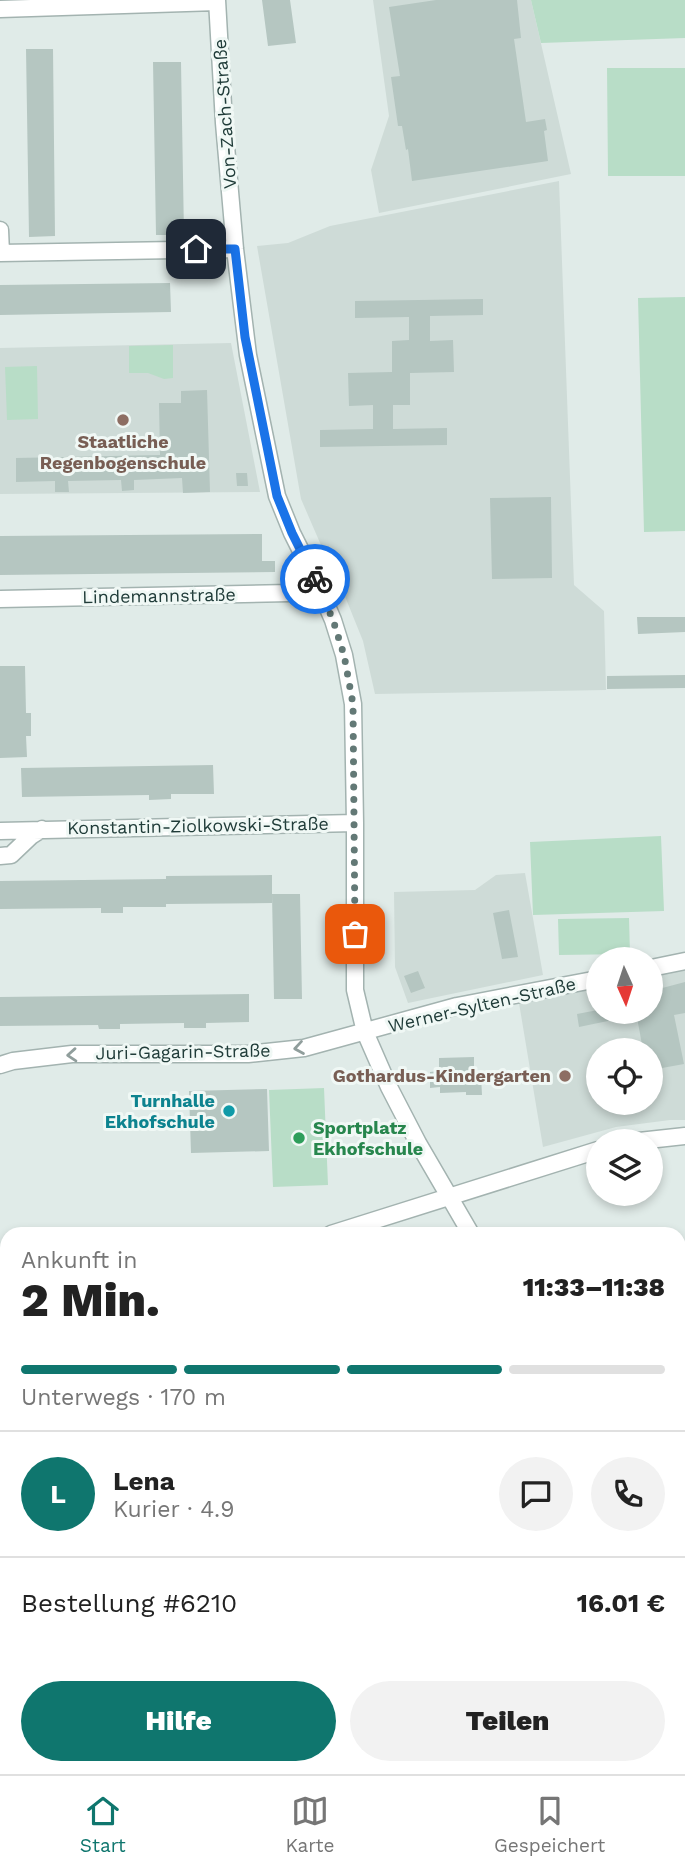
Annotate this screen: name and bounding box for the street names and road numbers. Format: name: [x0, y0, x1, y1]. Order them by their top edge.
street label: Von-Zach-Straße: [209, 38, 240, 190]
street label: Lindemannstraße: [82, 584, 236, 607]
street label: Konstantin-Ziolkowski-Straße: [67, 813, 329, 838]
street label: Werner-Sylten-Straße: [386, 973, 578, 1036]
street label: Juri-Gagarin-Straße: [95, 1039, 271, 1064]

